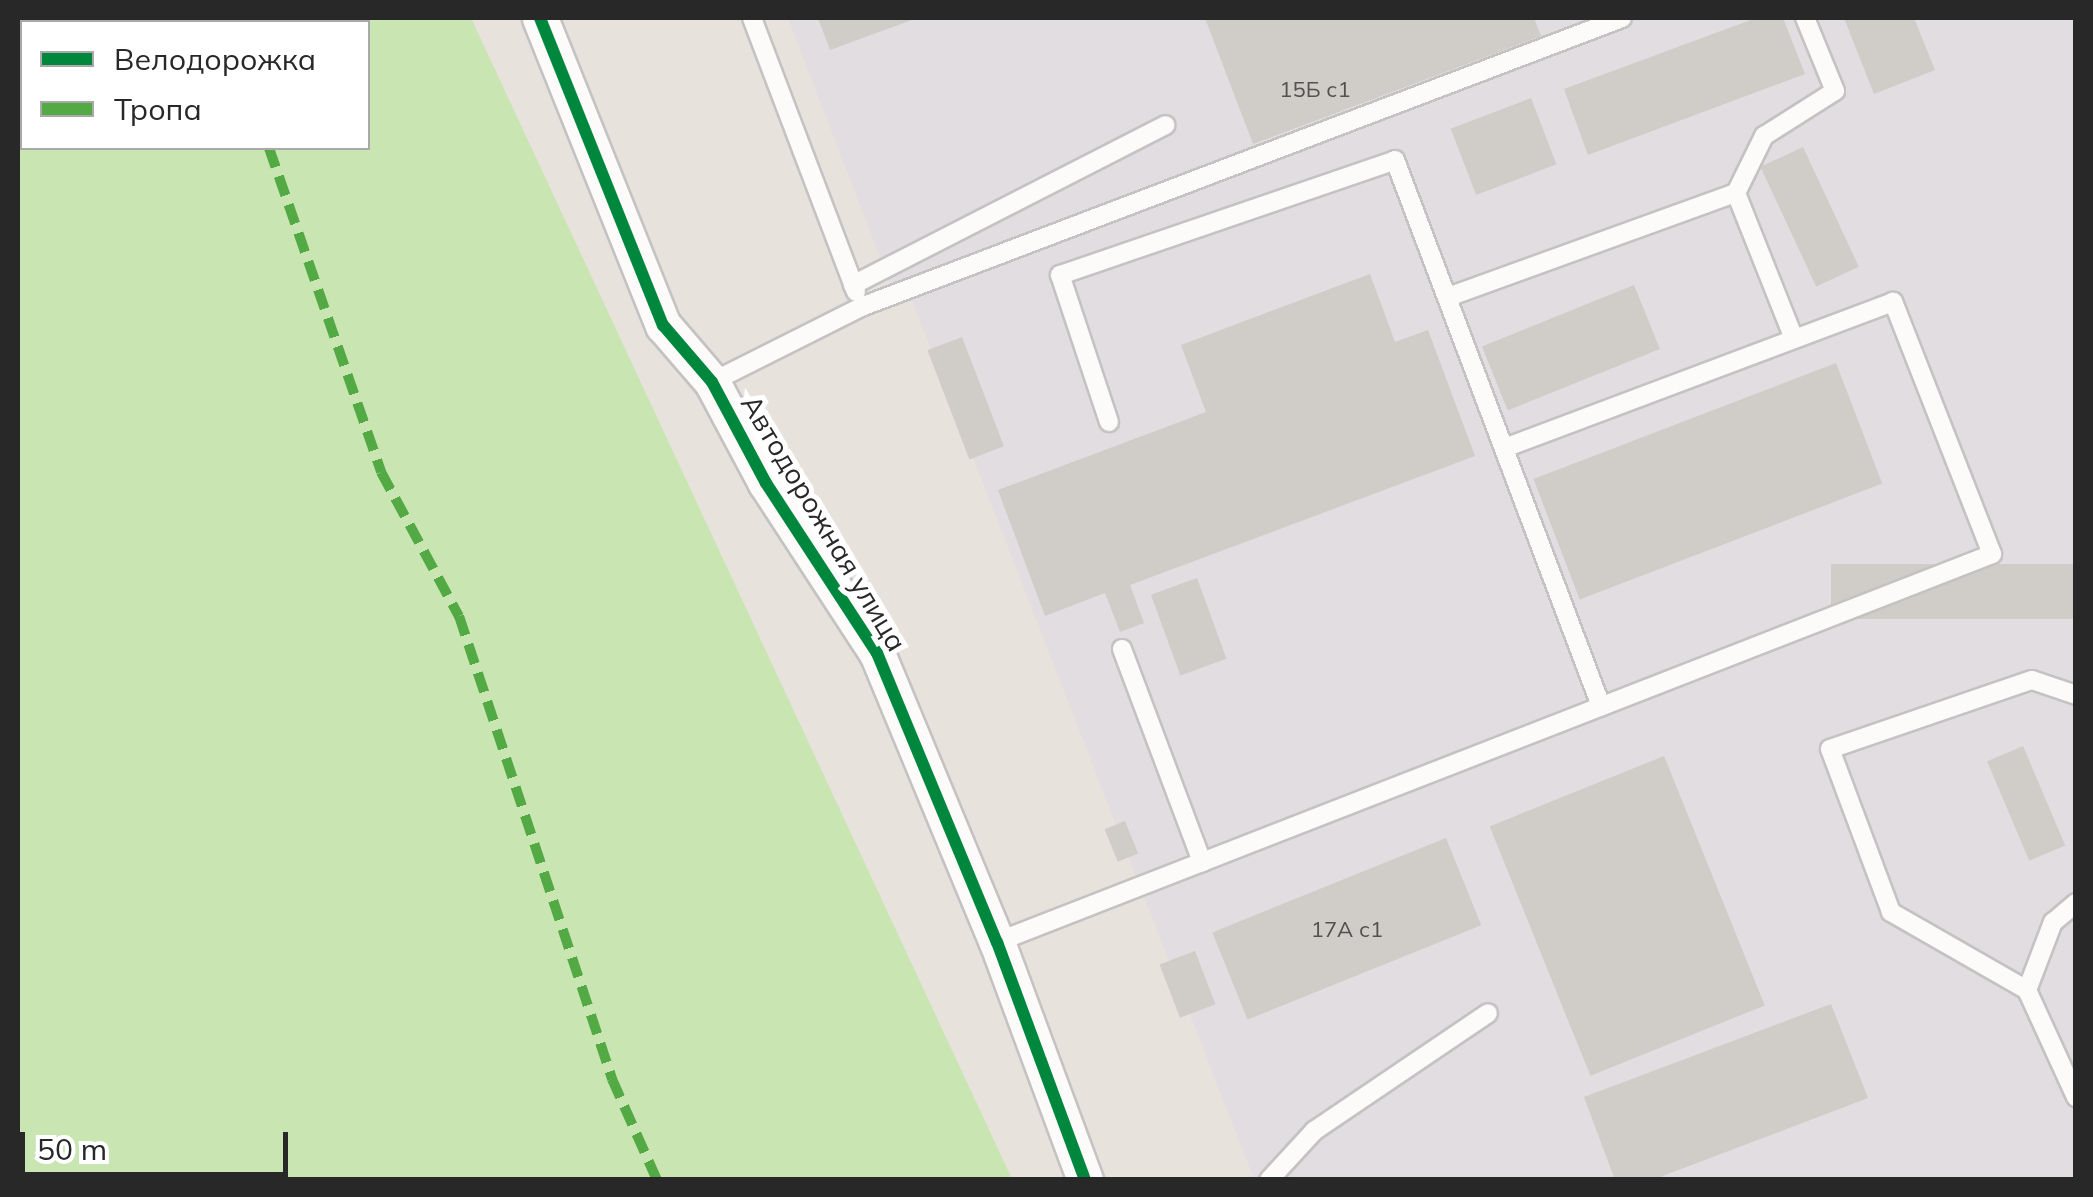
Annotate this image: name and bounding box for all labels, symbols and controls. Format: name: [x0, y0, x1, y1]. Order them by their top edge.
legend: [20, 20, 370, 150]
text: Велодорожка: [114, 40, 316, 78]
house number: 15Б с1: [1279, 77, 1351, 103]
text: Тропа: [114, 90, 202, 128]
street label: Автодорожная улица: [734, 389, 914, 657]
house number: 17А с1: [1311, 917, 1383, 943]
scale bar: [25, 1112, 292, 1174]
text: 50 m: [37, 1130, 107, 1168]

